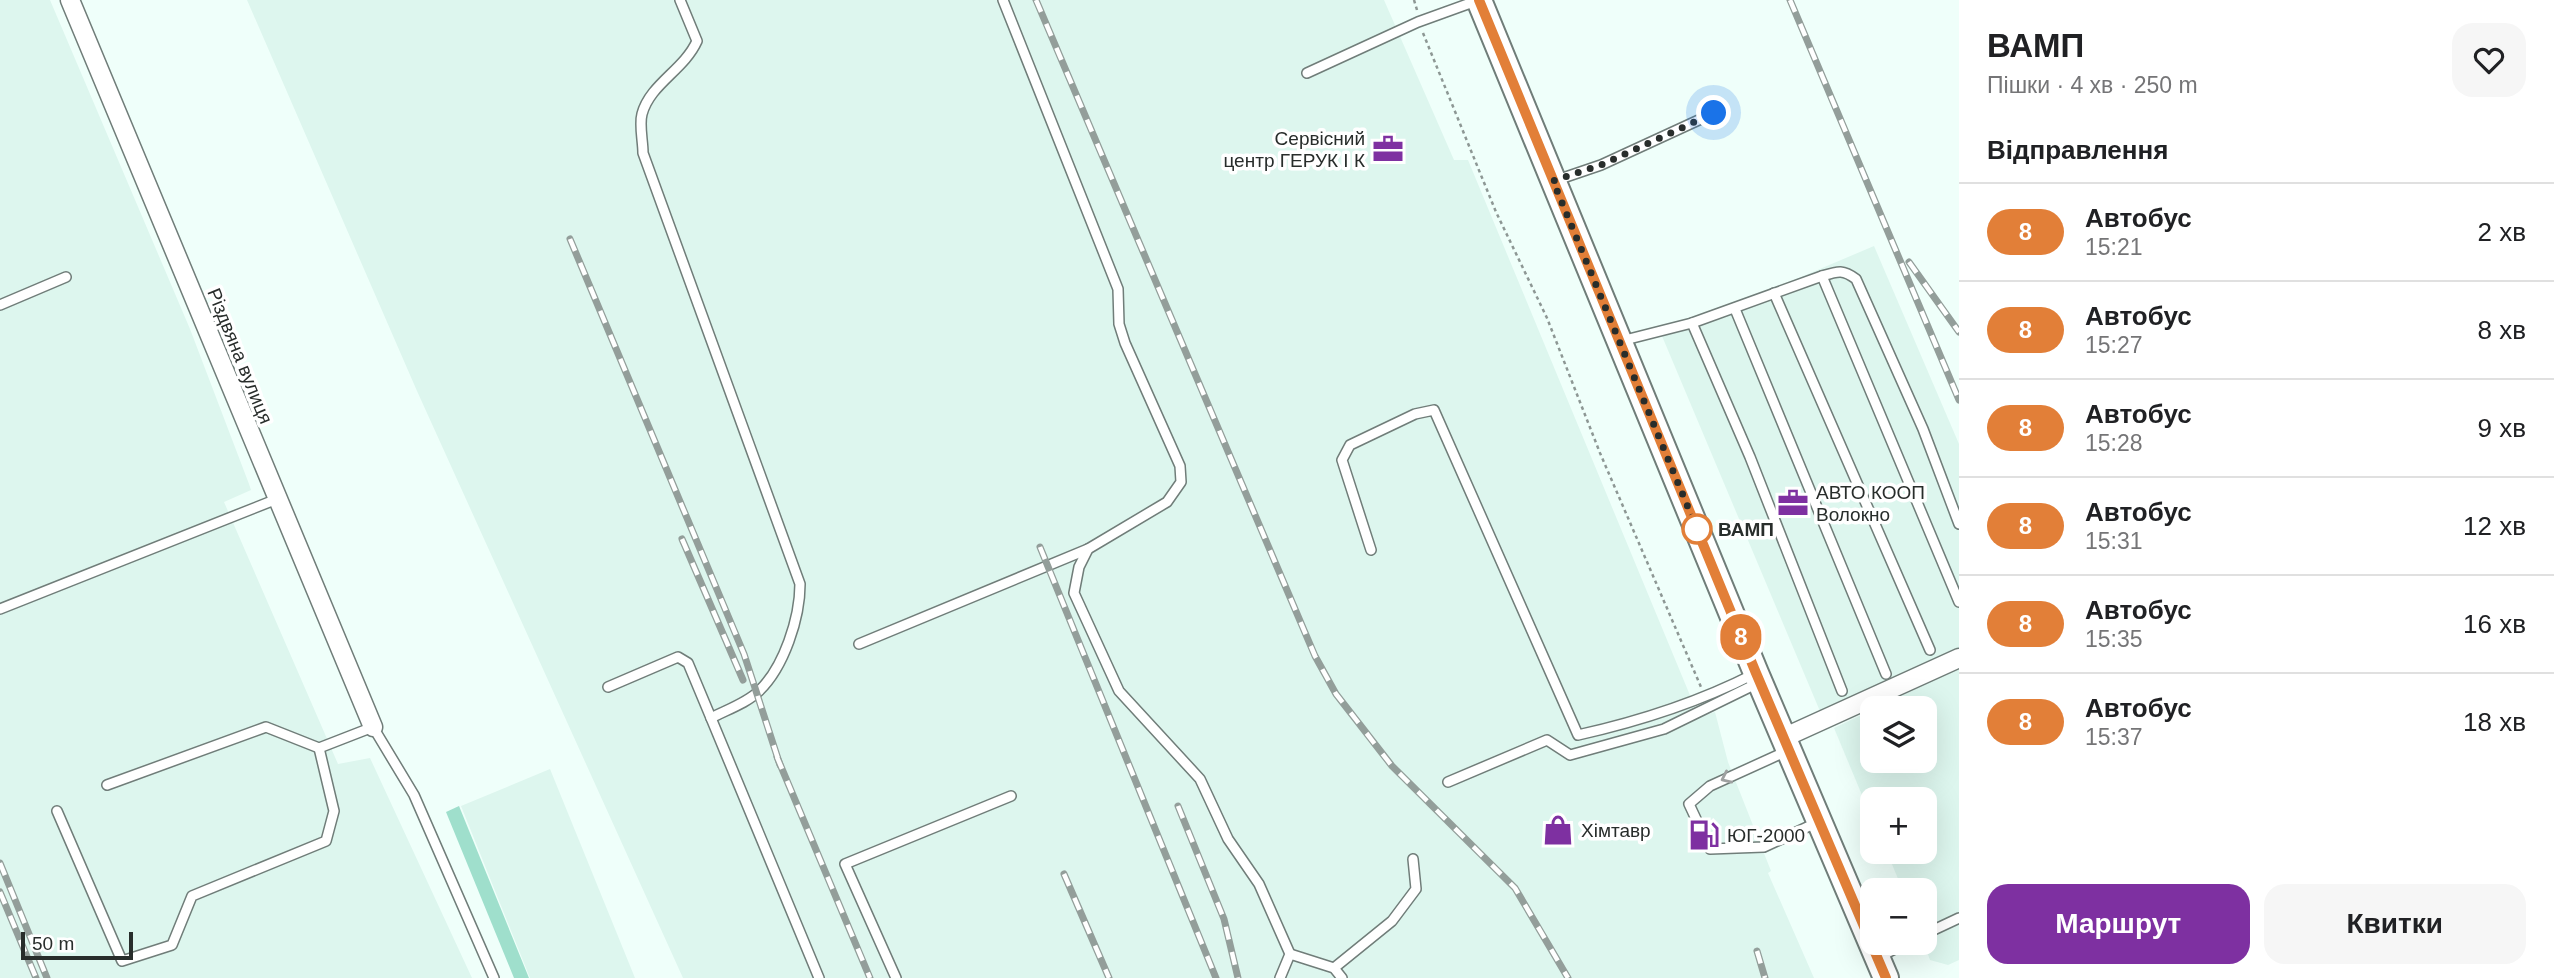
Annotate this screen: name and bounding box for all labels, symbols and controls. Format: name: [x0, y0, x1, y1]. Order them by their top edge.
button: heart: [2452, 23, 2526, 97]
text: ВАМП: [1987, 27, 2084, 64]
text: Пішки · 4 хв · 250 m: [1987, 72, 2198, 98]
your location: [1696, 95, 1731, 130]
place label: Сервісний центр ГЕРУК І К: [1223, 128, 1365, 171]
office icon: Сервісний центр ГЕРУК І К: [1371, 132, 1405, 166]
text: Відправлення: [1987, 135, 2168, 165]
text: Автобус: [2085, 203, 2192, 233]
text: 2 хв: [2478, 217, 2526, 247]
text: 8: [2019, 218, 2032, 245]
text: 15:21: [2085, 234, 2143, 260]
street label: Різдвяна вулиця: [203, 285, 277, 427]
text: Автобус: [2085, 301, 2192, 331]
text: 8 хв: [2478, 315, 2526, 345]
text: 8: [2019, 316, 2032, 343]
text: 15:27: [2085, 332, 2143, 358]
text: Автобус: [2085, 399, 2192, 429]
text: 9 хв: [2478, 413, 2526, 443]
text: 8: [2019, 414, 2032, 441]
text: 15:28: [2085, 430, 2143, 456]
place label: АВТО КООП Волокно: [1816, 482, 1925, 525]
office icon: АВТО КООП Волокно: [1776, 486, 1810, 520]
text: Автобус: [2085, 497, 2192, 527]
text: 12 хв: [2463, 511, 2526, 541]
text: 8: [2019, 512, 2032, 539]
marker: ВАМП: [1682, 514, 1712, 544]
place label: ВАМП: [1718, 519, 1774, 540]
text: 15:31: [2085, 528, 2143, 554]
text: Автобус: [2085, 595, 2192, 625]
text: 16 хв: [2463, 609, 2526, 639]
text: 8: [2019, 610, 2032, 637]
line badge: 8: [1718, 614, 1764, 660]
text: 8: [1734, 623, 1748, 650]
text: 15:35: [2085, 626, 2143, 652]
text: Автобус: [2085, 693, 2192, 723]
map controls: [1860, 696, 1937, 955]
button: layers: [1860, 696, 1937, 773]
text: 18 хв: [2463, 707, 2526, 737]
text: 8: [2019, 708, 2032, 735]
text: 15:37: [2085, 724, 2143, 750]
one-way arrow: [1721, 770, 1733, 784]
button: +: [1860, 787, 1937, 864]
shop icon: Хімтавр: [1541, 813, 1575, 847]
fuel station icon: ЮГ-2000: [1687, 818, 1721, 852]
place label: Хімтавр: [1581, 820, 1651, 841]
place label: ЮГ-2000: [1727, 825, 1805, 846]
button: −: [1860, 878, 1937, 955]
button: Маршрут: [1987, 884, 2250, 964]
button: Квитки: [2264, 884, 2526, 964]
scale bar: [21, 929, 133, 961]
text: 50 m: [32, 933, 74, 954]

